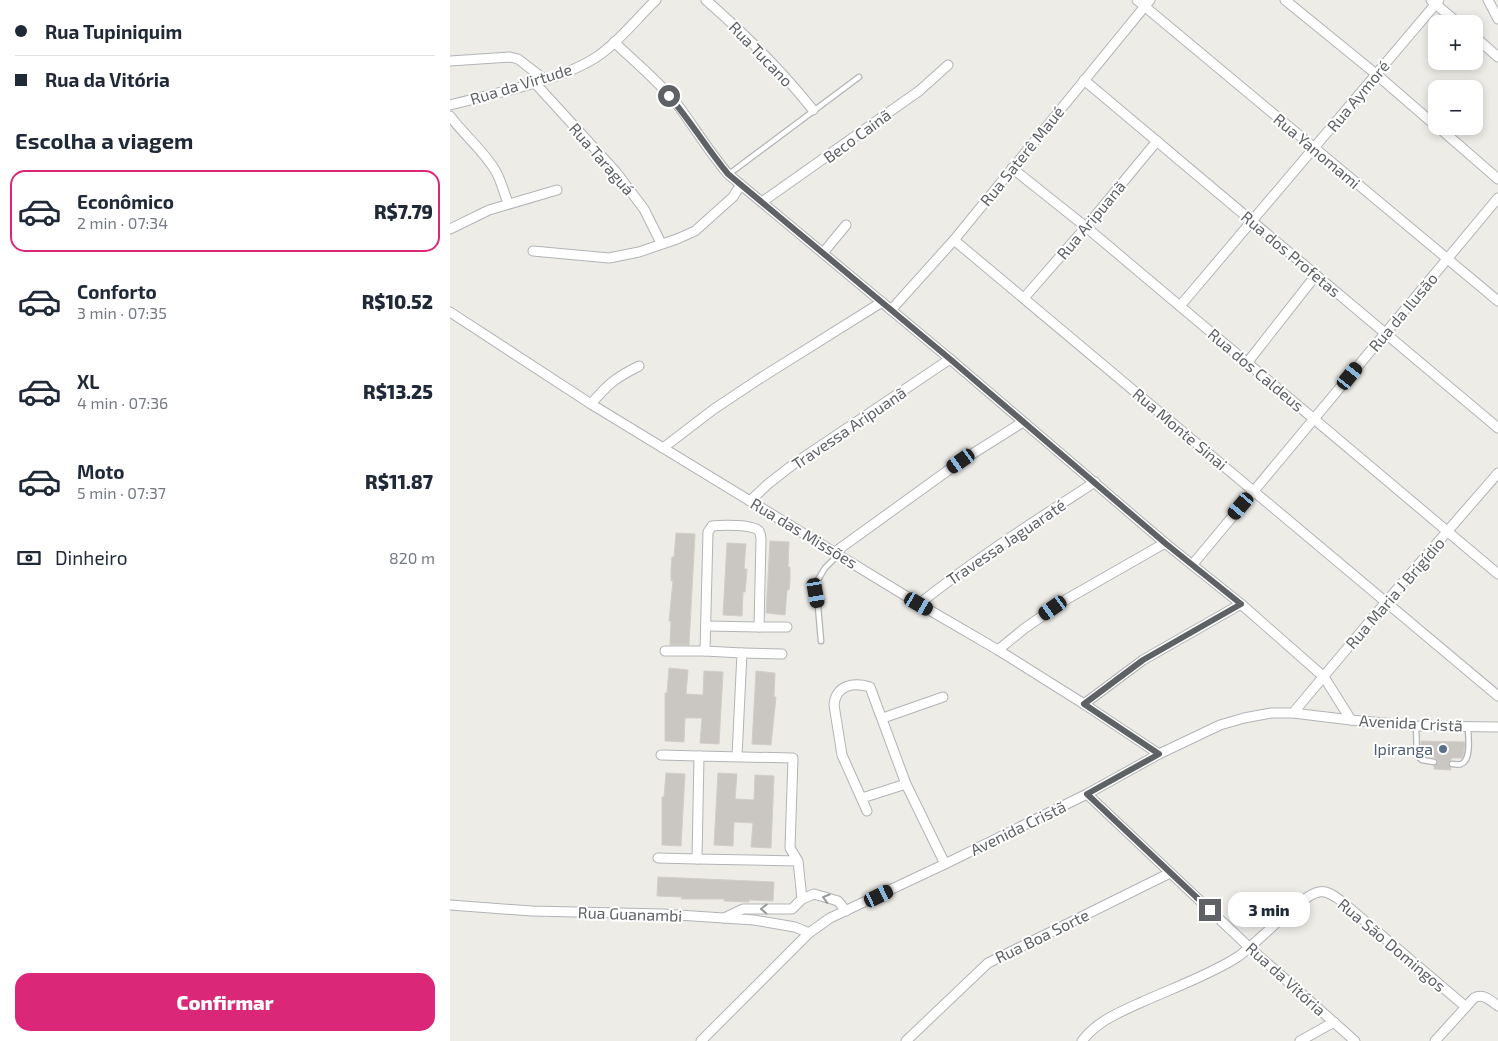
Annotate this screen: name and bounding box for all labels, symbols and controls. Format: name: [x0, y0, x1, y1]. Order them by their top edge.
map controls: [1428, 15, 1483, 135]
button: +: [1428, 15, 1483, 70]
street label: Rua Tucano: [726, 17, 797, 90]
text: Rua Tupiniquim: [45, 20, 182, 43]
street label: Rua Aymoré: [1322, 56, 1393, 135]
street label: Rua da Virtude: [468, 59, 574, 108]
text: Rua da Vitória: [45, 68, 170, 91]
button: −: [1428, 80, 1483, 135]
route start: [658, 85, 680, 107]
street label: Rua Saterê Maué: [976, 102, 1068, 209]
street label: Beco Cainã: [819, 105, 894, 166]
street label: Rua Yanomami: [1270, 109, 1364, 192]
street label: Rua Taraguá: [566, 119, 639, 199]
text: Escolha a viagem: [15, 127, 193, 153]
street label: Rua Aripuanã: [1052, 177, 1129, 263]
icon: car: [17, 189, 62, 234]
text: Econômico: [77, 190, 174, 213]
text: R$7.79: [374, 200, 433, 223]
street label: Rua dos Profetas: [1238, 207, 1345, 301]
text: 2 min · 07:34: [77, 213, 168, 232]
street label: Rua da Ilusão: [1364, 268, 1441, 355]
icon: car: [17, 279, 62, 324]
text: Conforto: [77, 280, 157, 303]
text: R$10.52: [362, 290, 433, 313]
text: 3 min · 07:35: [77, 303, 167, 322]
street label: Rua dos Caldeus: [1205, 324, 1308, 415]
car: [1334, 360, 1365, 392]
icon: car: [17, 369, 62, 414]
text: XL: [77, 370, 99, 393]
text: R$13.25: [363, 380, 433, 403]
street label: Travessa Aripuanã: [788, 382, 910, 473]
street label: Rua Monte Sinai: [1129, 384, 1231, 474]
text: 4 min · 07:36: [77, 393, 168, 412]
car: [944, 446, 977, 476]
icon: car: [17, 459, 62, 504]
text: Moto: [77, 460, 125, 483]
text: R$11.87: [365, 470, 433, 493]
text: 5 min · 07:37: [77, 483, 166, 502]
car: [1225, 490, 1256, 522]
street label: Rua das Missões: [747, 493, 861, 572]
street label: Travessa Jaguaraté: [943, 495, 1069, 588]
street label: Rua Maria J Brigídio: [1341, 533, 1448, 652]
icon: cash: [15, 544, 43, 572]
text: Dinheiro: [55, 546, 128, 569]
text: 820 m: [389, 548, 435, 567]
car: [806, 577, 825, 609]
car: [902, 590, 935, 618]
car: [1036, 593, 1069, 623]
street label: Avenida Cristã: [1359, 710, 1463, 735]
place label: Ipiranga: [1373, 739, 1433, 758]
marker: Ipiranga: [1437, 743, 1449, 755]
street label: Avenida Cristã: [967, 796, 1069, 859]
car: [862, 883, 895, 909]
callout: 3 min: [1228, 892, 1310, 928]
one-way arrow: [822, 893, 831, 904]
street label: Rua São Domingos: [1335, 894, 1450, 995]
route end: [1199, 899, 1221, 921]
text: 3 min: [1248, 900, 1290, 919]
street label: Rua Guanambi: [577, 902, 683, 925]
one-way arrow: [760, 904, 768, 914]
street label: Rua Boa Sorte: [992, 905, 1092, 966]
street label: Rua da Vitória: [1243, 938, 1330, 1019]
button: Confirmar: [15, 973, 435, 1031]

